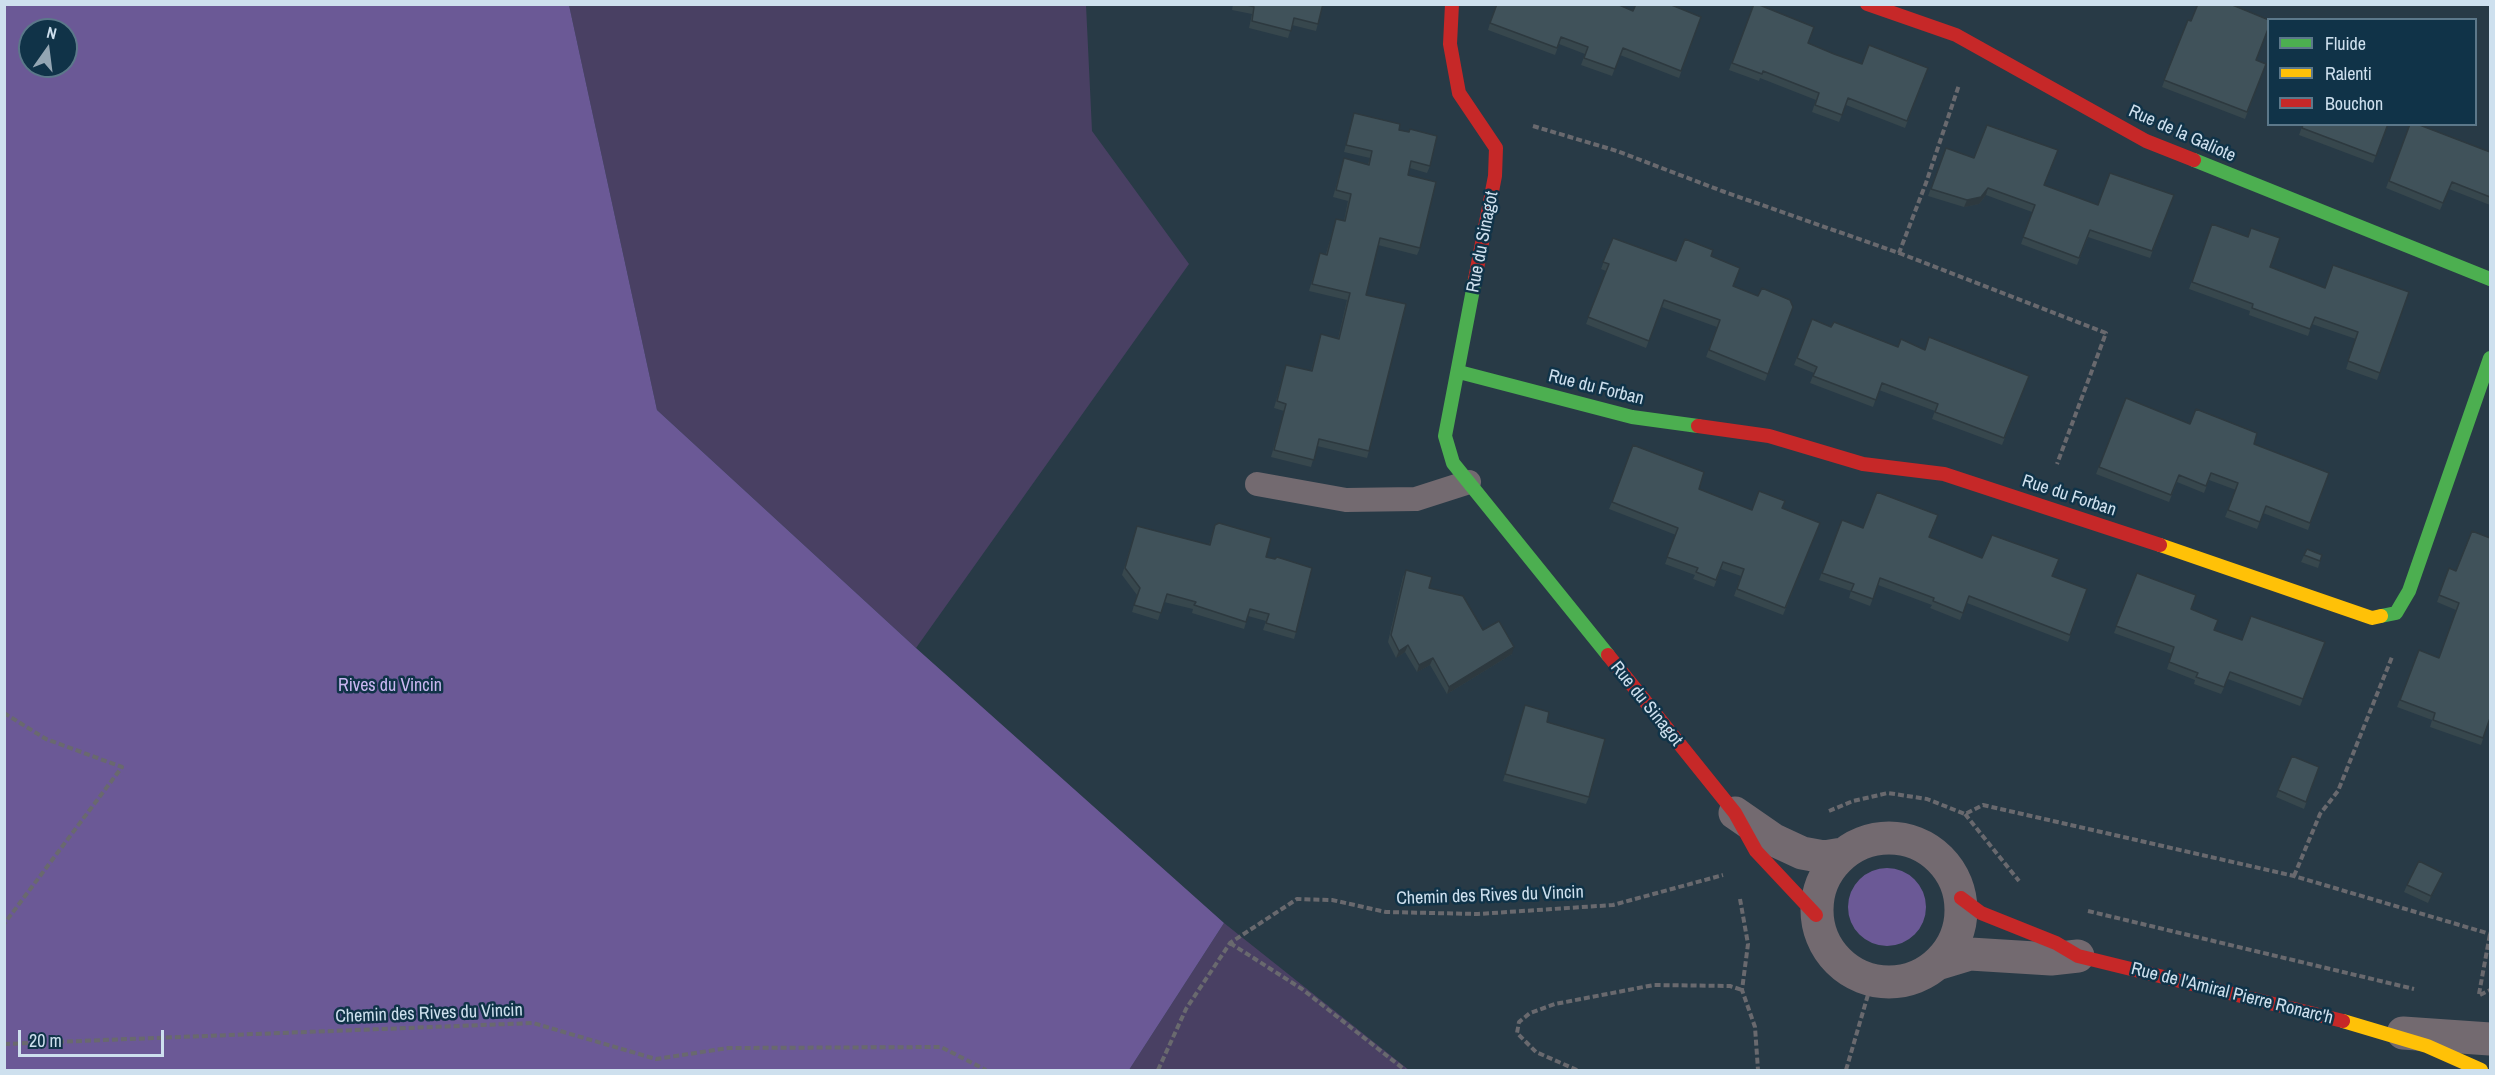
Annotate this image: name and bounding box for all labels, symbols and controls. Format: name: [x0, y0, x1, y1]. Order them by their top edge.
north arrow: [18, 18, 78, 78]
legend: [2267, 18, 2477, 126]
text: N: [45, 21, 59, 44]
text: Fluide: [2325, 31, 2366, 56]
text: Ralenti: [2325, 61, 2372, 86]
text: Bouchon: [2325, 91, 2383, 116]
street label: Rue de la Galiote: [2125, 101, 2239, 167]
street label: Rue du Sinagot: [1463, 190, 1503, 294]
street label: Rue du Forban: [1546, 366, 1646, 410]
street label: Rue du Forban: [2019, 471, 2119, 521]
street label: Rue du Sinagot: [1605, 657, 1687, 751]
park label: Rives du Vincin: [338, 675, 442, 697]
street label: Chemin des Rives du Vincin: [1396, 882, 1584, 910]
street label: Rue de l'Amiral Pierre Ronarc'h: [2129, 958, 2335, 1030]
street label: Chemin des Rives du Vincin: [335, 1000, 523, 1028]
scale bar: [21, 1018, 166, 1056]
text: 20 m: [29, 1028, 62, 1053]

